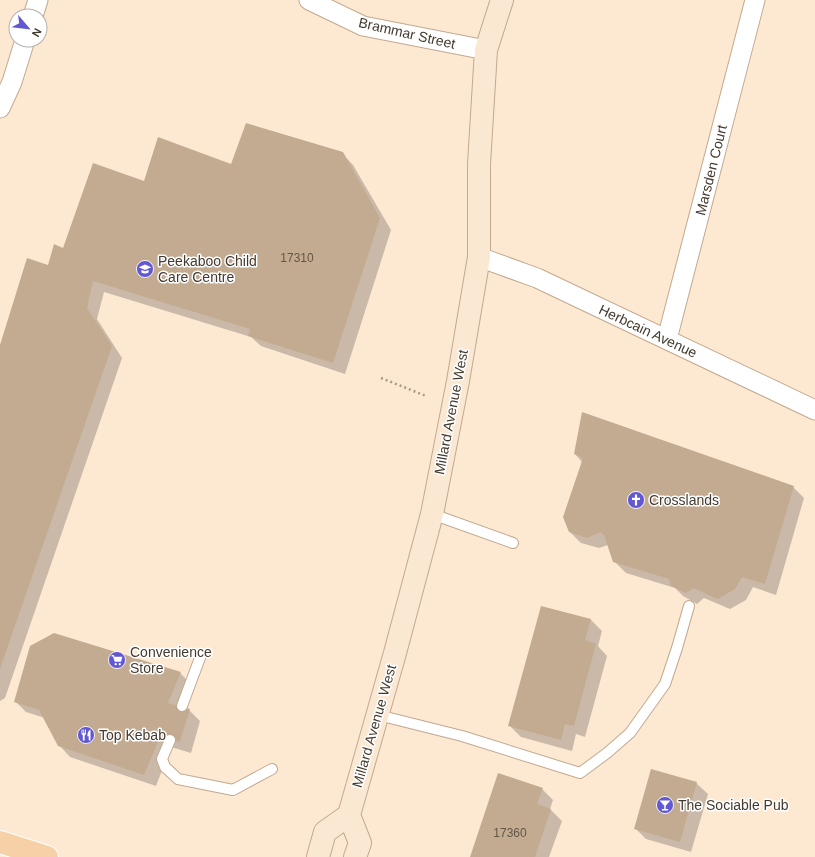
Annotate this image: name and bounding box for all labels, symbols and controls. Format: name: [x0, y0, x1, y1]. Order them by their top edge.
north arrow: [8, 8, 48, 48]
street label: Brammar Street: [357, 14, 457, 52]
text: N: [30, 26, 44, 39]
street label: Marsden Court: [692, 123, 730, 217]
house number: 17310: [280, 251, 314, 265]
place label: Peekaboo Child Care Centre: [158, 253, 257, 285]
school or university icon: Peekaboo Child Care Centre: [135, 259, 155, 279]
street label: Herbcain Avenue: [596, 301, 700, 361]
street label: Millard Avenue West: [431, 348, 471, 476]
church icon: Crosslands: [626, 490, 646, 510]
place label: Crosslands: [649, 492, 719, 508]
place label: Convenience Store: [130, 644, 212, 676]
supermarket icon: Convenience Store: [107, 650, 127, 670]
street label: Millard Avenue West: [349, 663, 399, 789]
restaurant icon: Top Kebab: [76, 725, 96, 745]
place label: Top Kebab: [99, 727, 166, 743]
bar icon: The Sociable Pub: [655, 795, 675, 815]
place label: The Sociable Pub: [678, 797, 789, 813]
house number: 17360: [493, 826, 527, 840]

